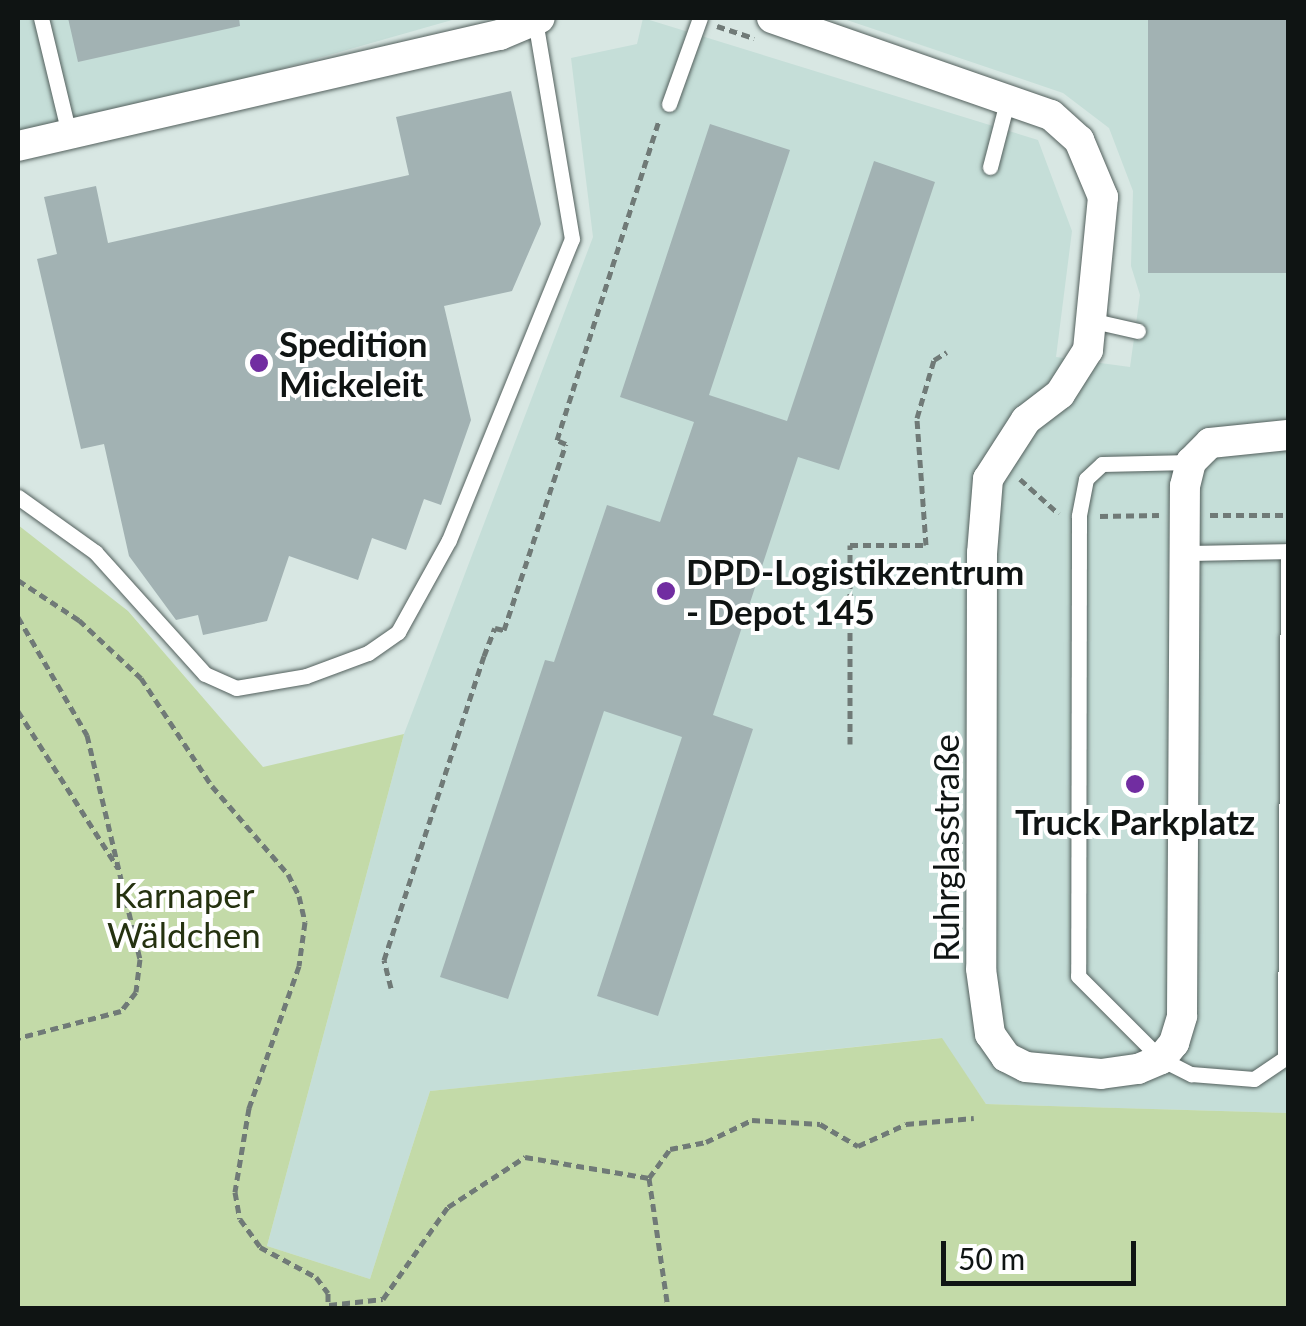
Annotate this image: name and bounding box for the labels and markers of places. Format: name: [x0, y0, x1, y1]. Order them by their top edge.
place label: Spedition Mickeleit: [279, 322, 428, 404]
marker: Spedition Mickeleit: [248, 352, 270, 374]
place label: DPD-Logistikzentrum - Depot 145: [686, 550, 1024, 632]
marker: DPD-Logistikzentrum - Depot 145: [655, 580, 677, 602]
marker: Truck Parkplatz: [1124, 773, 1146, 795]
place label: Truck Parkplatz: [1015, 800, 1255, 842]

